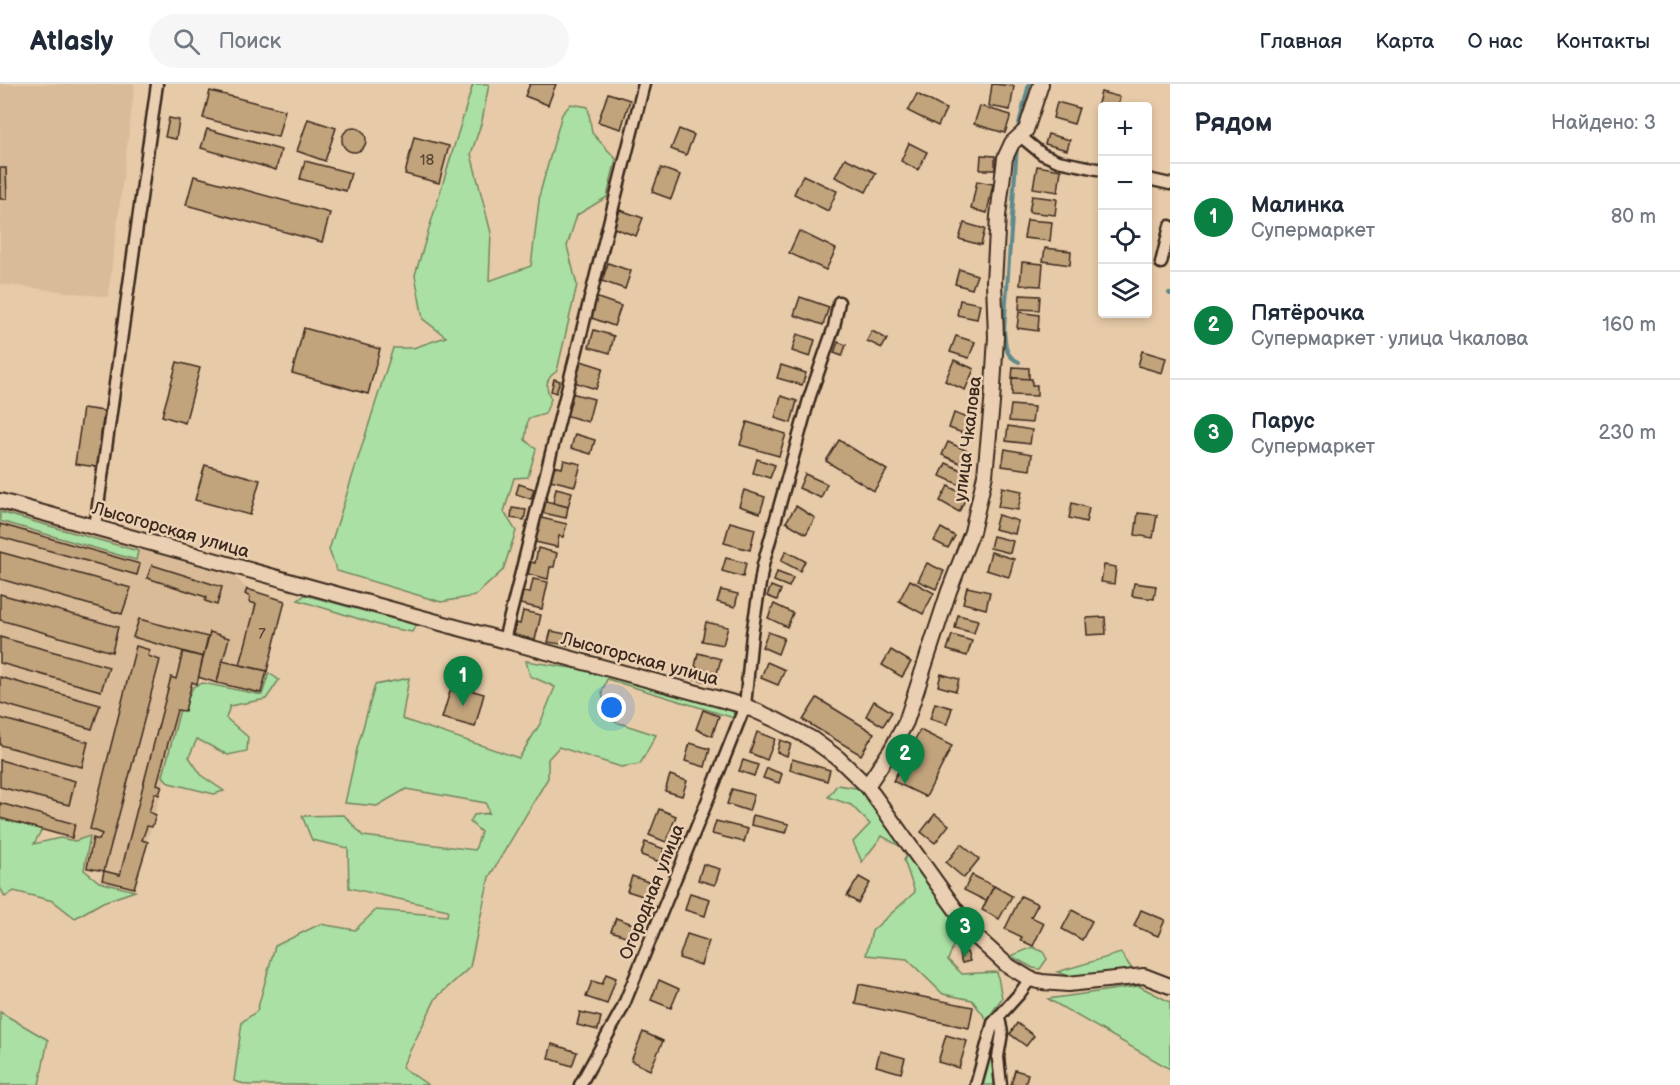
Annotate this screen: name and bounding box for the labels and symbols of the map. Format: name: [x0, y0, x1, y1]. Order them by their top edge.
house number: 18: [420, 151, 435, 170]
street label: улица Чкалова: [950, 375, 986, 503]
street label: Лысогорская улица: [89, 497, 252, 563]
house number: 7: [258, 625, 266, 644]
street label: Лысогорская улица: [558, 628, 721, 690]
pin: 1: [444, 656, 482, 706]
your location: [597, 693, 626, 722]
pin: 2: [886, 734, 924, 784]
street label: Огородная улица: [615, 821, 689, 963]
pin: 3: [946, 908, 984, 957]

